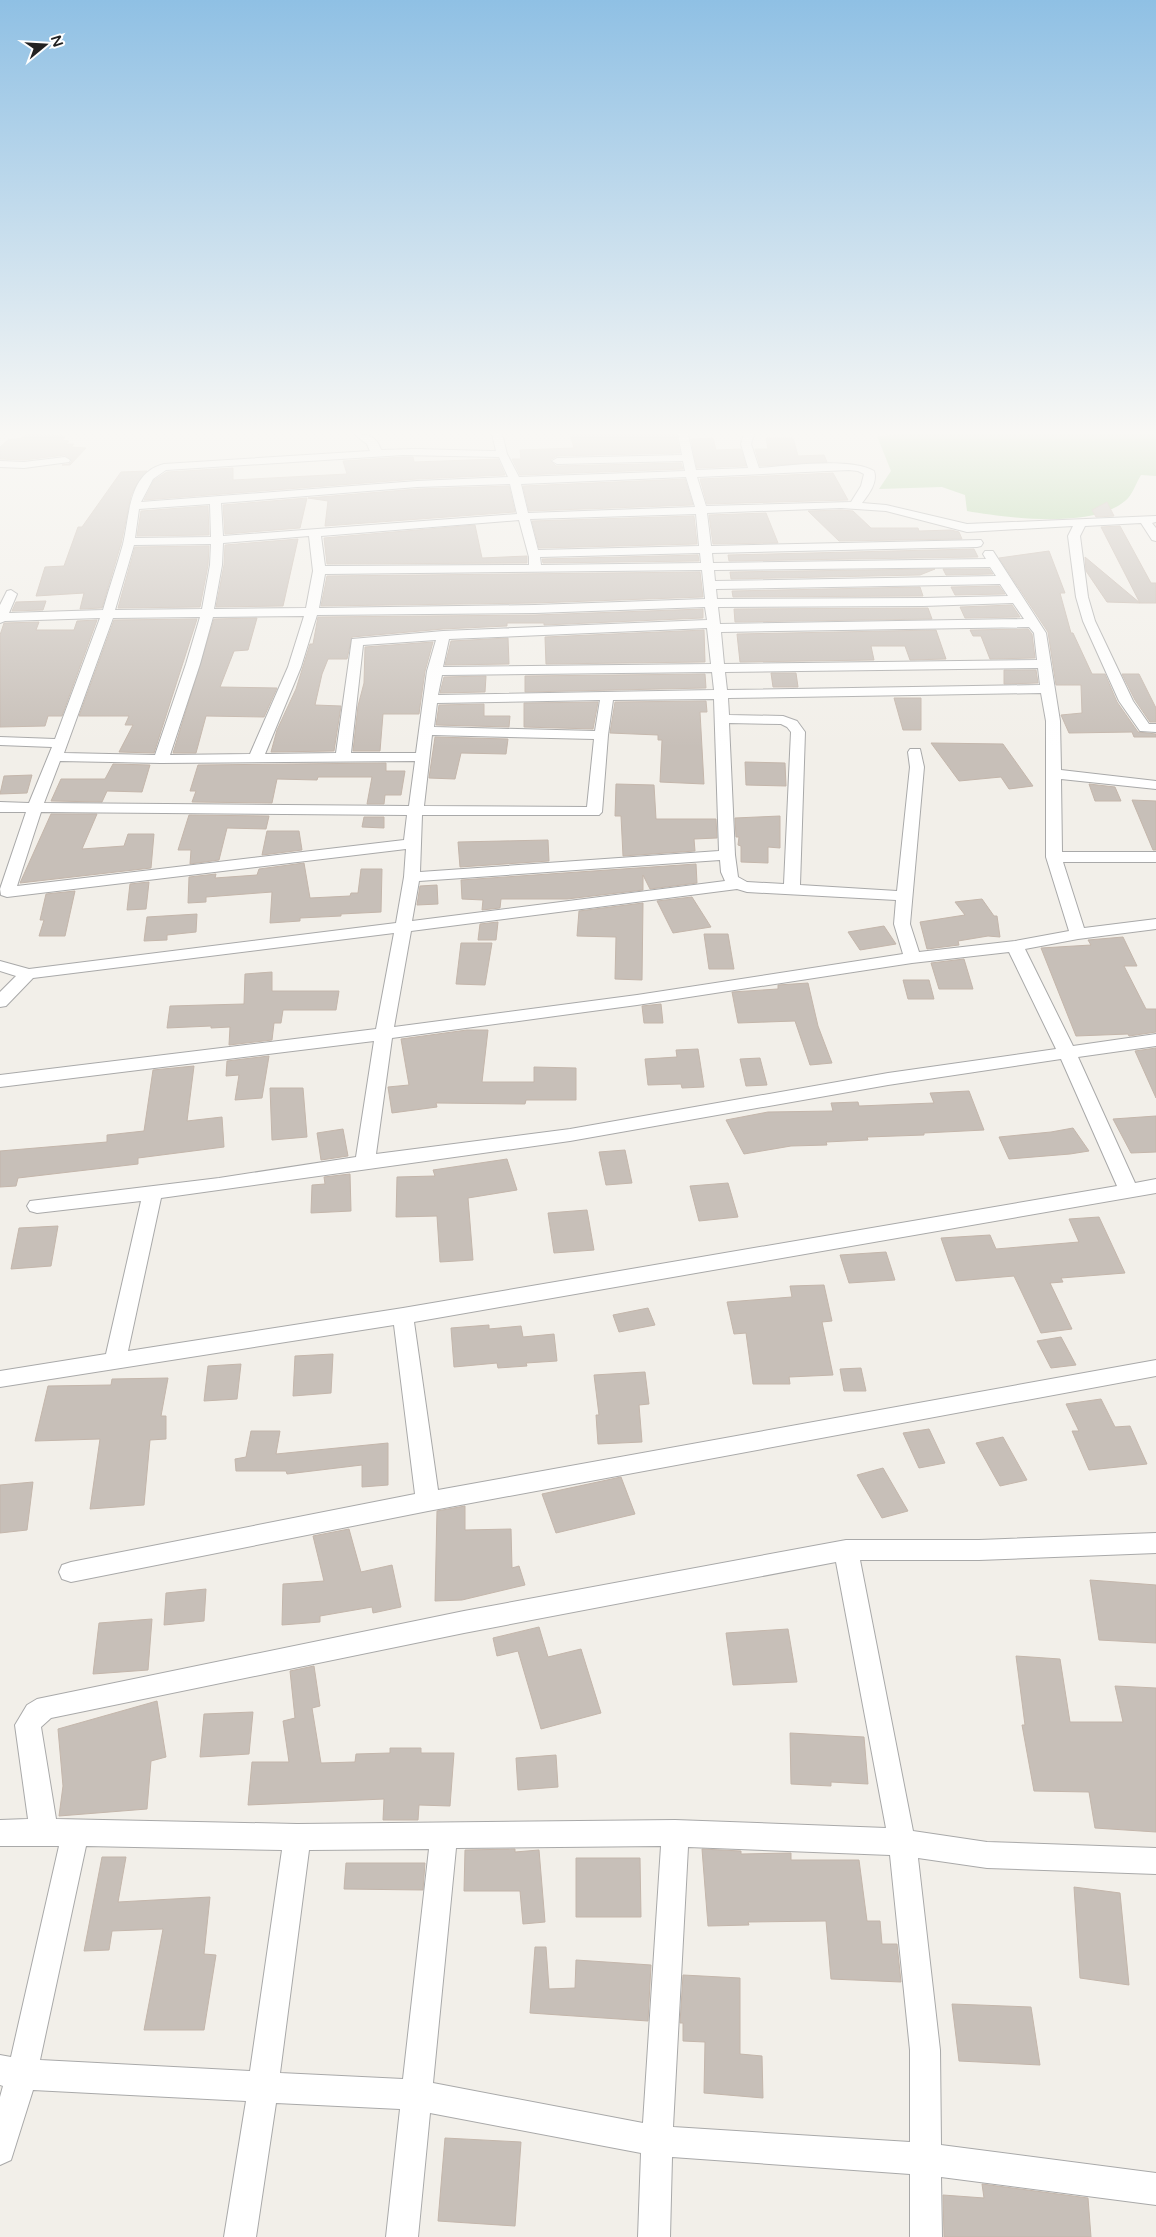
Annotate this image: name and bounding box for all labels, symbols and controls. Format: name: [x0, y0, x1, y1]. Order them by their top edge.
north arrow: [20, 20, 70, 70]
text: N: [47, 33, 67, 49]

